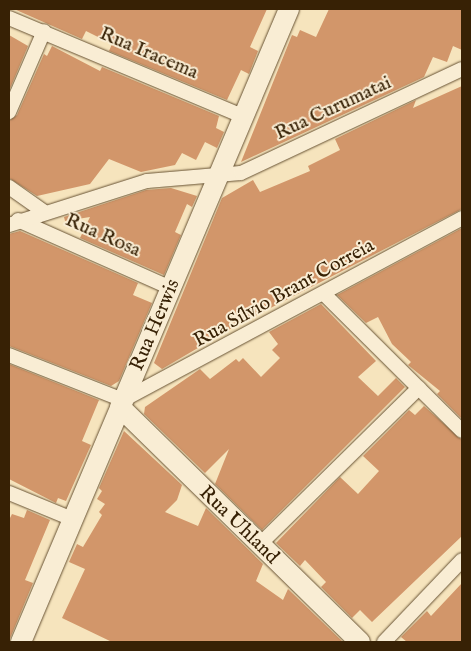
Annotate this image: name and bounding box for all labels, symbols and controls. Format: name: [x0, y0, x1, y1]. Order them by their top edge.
street label: Rua Iracema: [96, 21, 202, 85]
street label: Rua Curumatai: [271, 71, 395, 145]
street label: Rua Rosa: [62, 208, 144, 262]
street label: Rua Sílvio Brant Correia: [190, 233, 378, 353]
street label: Rua Herwis: [125, 275, 185, 375]
street label: Rua Uhland: [194, 481, 284, 569]

